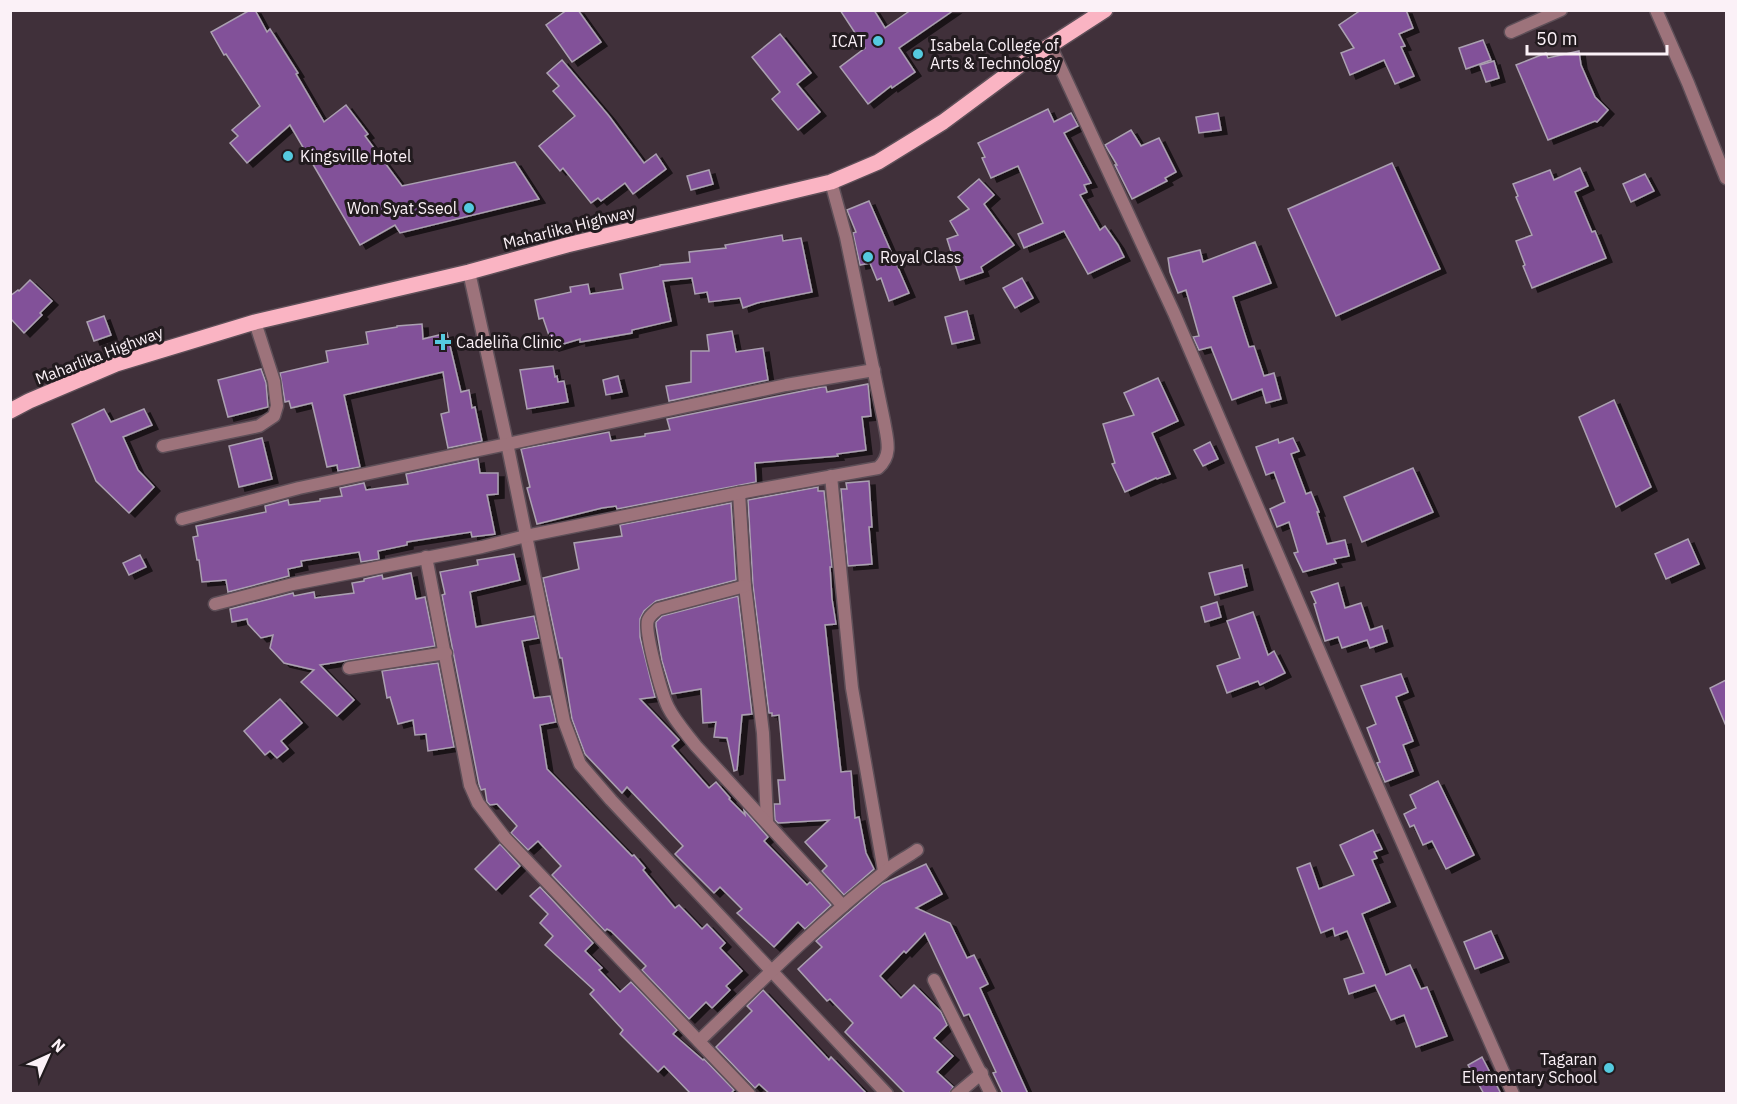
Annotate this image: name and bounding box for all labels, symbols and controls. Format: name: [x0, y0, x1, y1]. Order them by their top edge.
scale bar: [1527, 18, 1666, 56]
text: 50 m: [1536, 27, 1578, 50]
place label: ICAT: [831, 31, 866, 51]
marker: ICAT: [871, 34, 885, 48]
place label: Isabela College of Arts & Technology: [930, 35, 1060, 73]
marker: Isabela College of Arts & Technology: [911, 47, 925, 61]
place label: Kingsville Hotel: [300, 146, 411, 166]
marker: Kingsville Hotel: [281, 149, 295, 163]
place label: Won Syat Sseol: [347, 198, 457, 218]
marker: Won Syat Sseol: [462, 201, 476, 215]
street label: Maharlika Highway: [501, 201, 637, 253]
place label: Royal Class: [880, 247, 962, 267]
marker: Royal Class: [861, 250, 875, 264]
street label: Maharlika Highway: [32, 321, 166, 389]
place label: Cadeliña Clinic: [456, 332, 562, 352]
marker: Cadeliña Clinic: [434, 333, 452, 351]
north arrow: [18, 1026, 78, 1086]
text: N: [47, 1034, 70, 1057]
place label: Tagaran Elementary School: [1462, 1049, 1597, 1087]
marker: Tagaran Elementary School: [1602, 1061, 1616, 1075]

